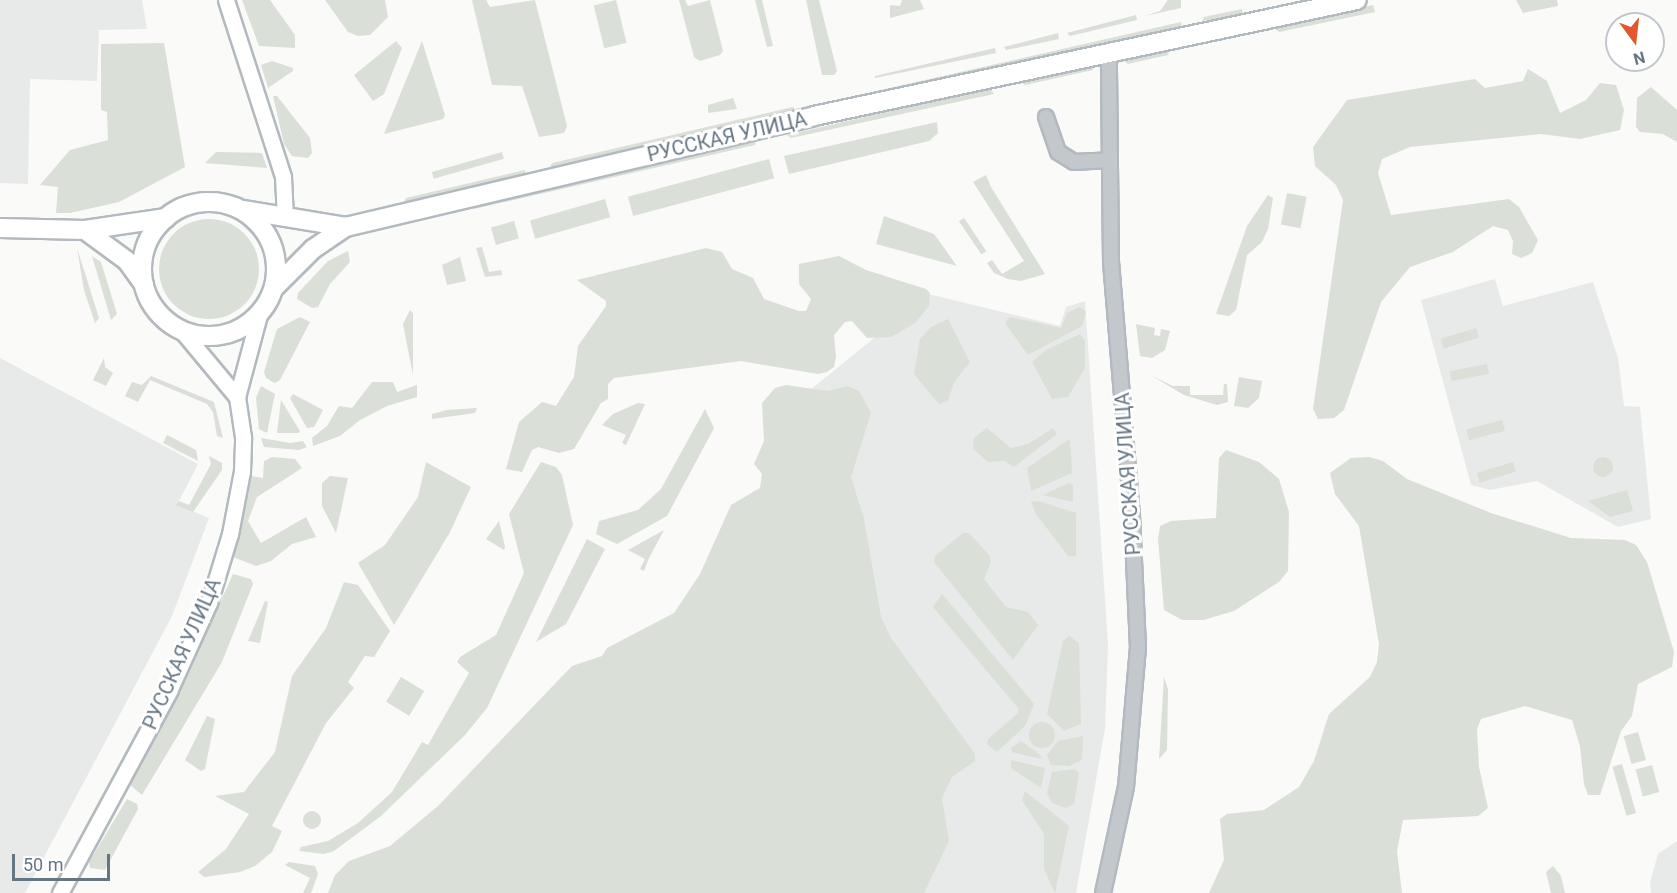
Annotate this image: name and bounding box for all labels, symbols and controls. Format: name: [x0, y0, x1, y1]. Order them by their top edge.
north arrow: [1605, 12, 1665, 72]
text: N: [1631, 47, 1647, 69]
street label: РУССКАЯ УЛИЦА: [645, 107, 809, 167]
street label: РУССКАЯ УЛИЦА: [1110, 392, 1146, 556]
street label: РУССКАЯ УЛИЦА: [138, 575, 226, 733]
scale bar: [15, 842, 112, 880]
text: 50 m: [23, 854, 63, 875]

